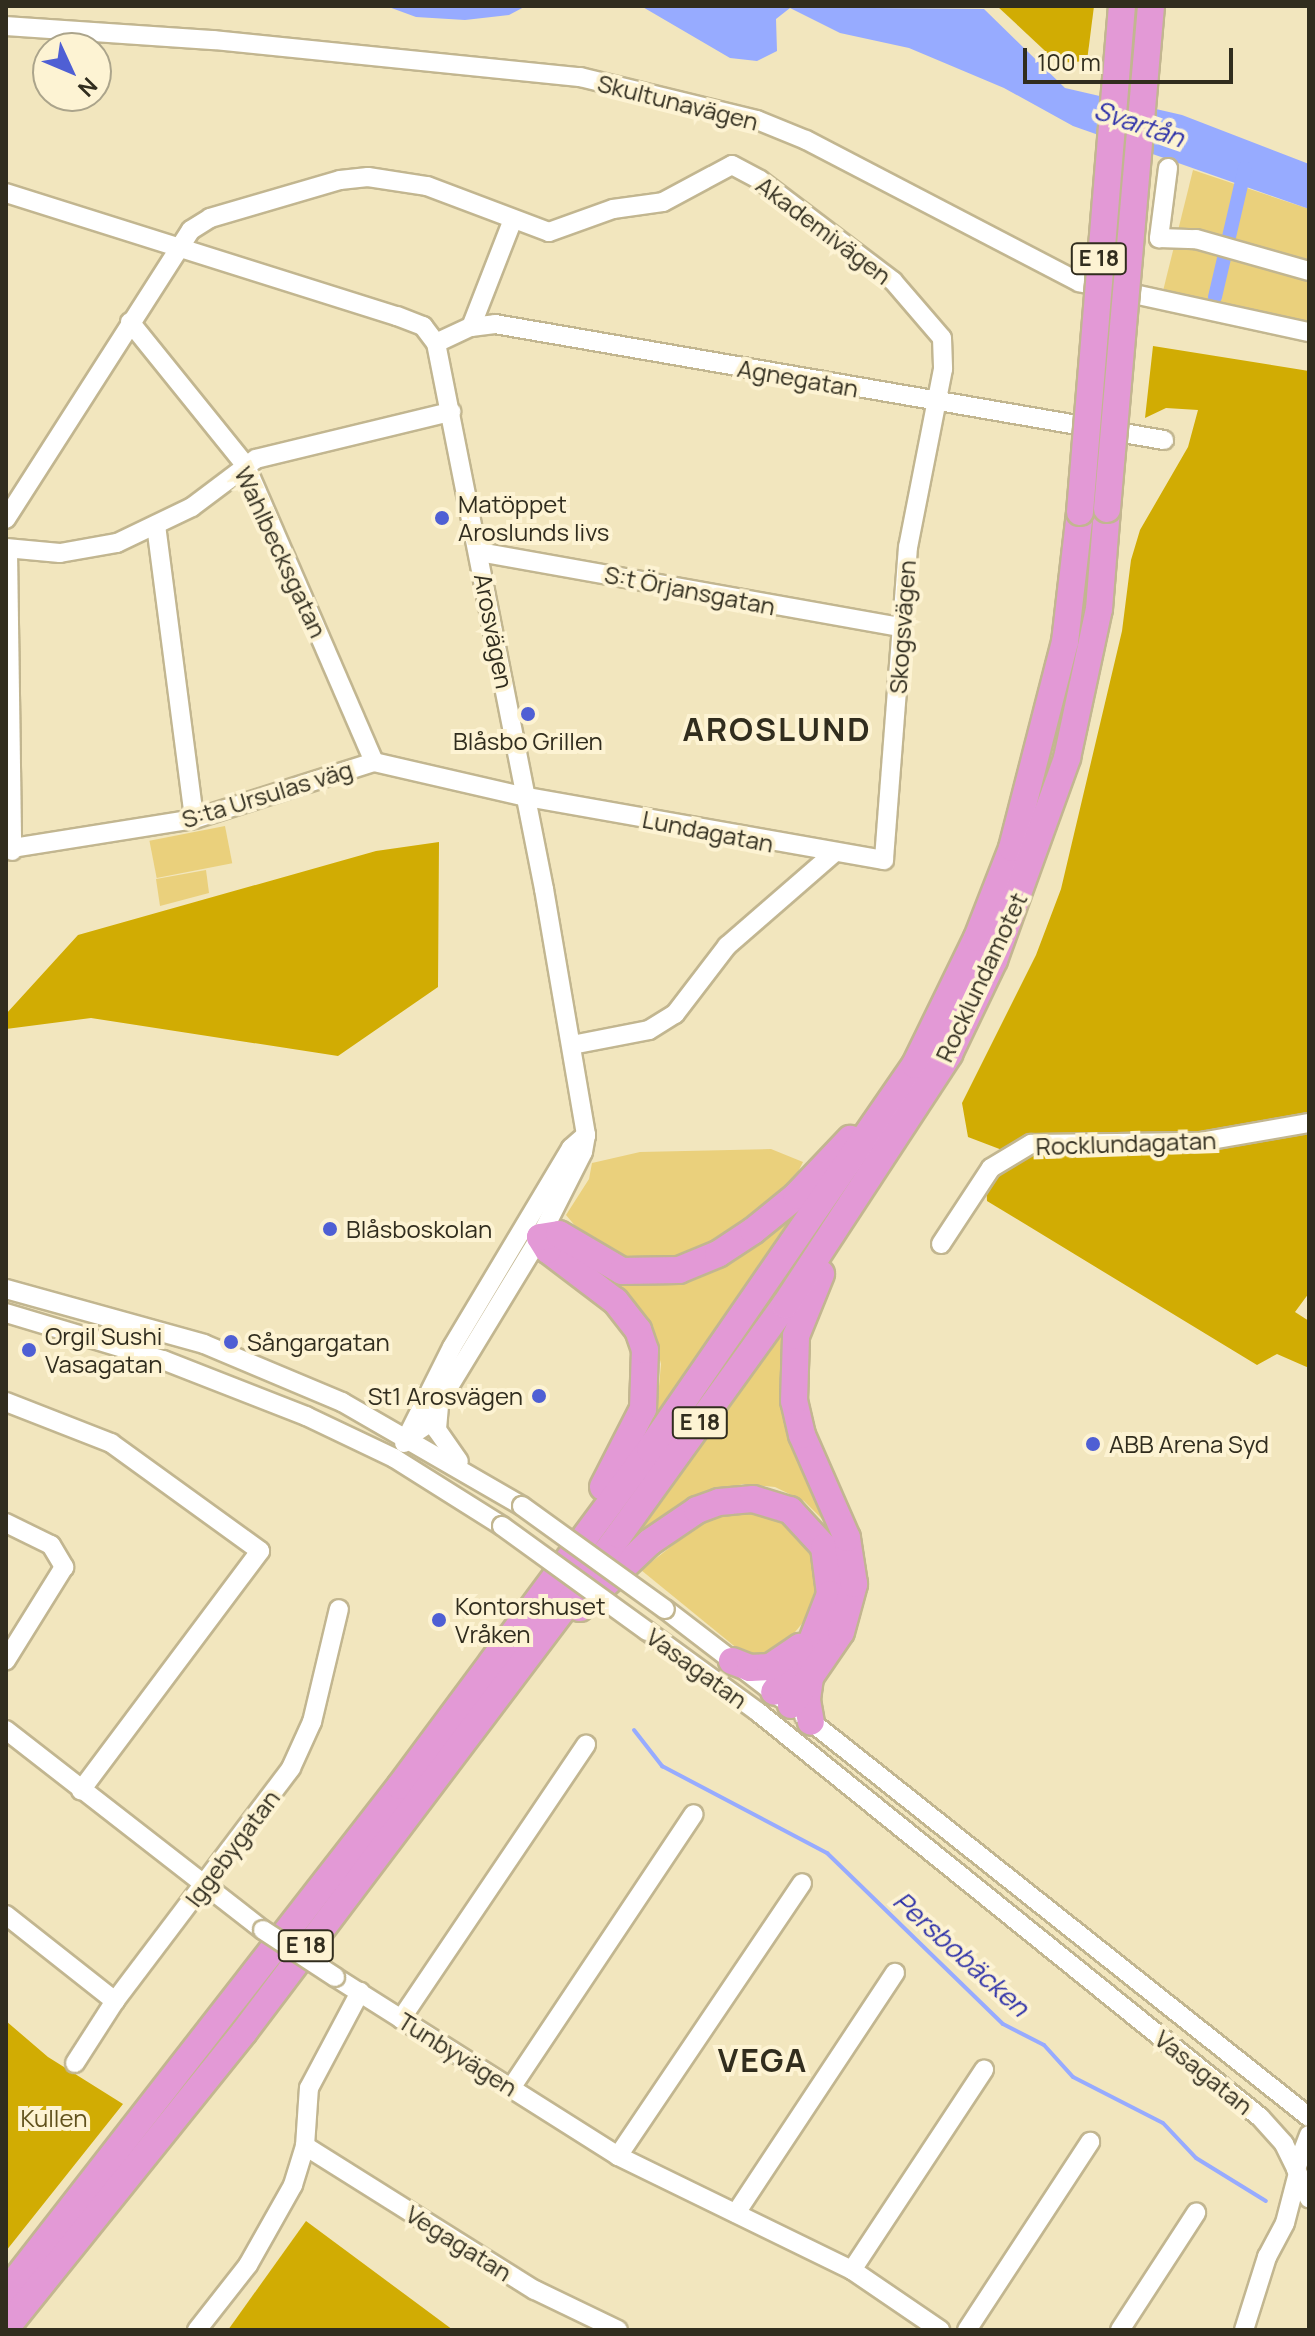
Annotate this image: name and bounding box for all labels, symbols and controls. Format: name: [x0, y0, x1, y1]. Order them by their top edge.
north arrow: [32, 32, 112, 112]
scale bar: [1027, 32, 1237, 82]
text: 100 m: [1037, 45, 1101, 78]
street label: Skultunavägen: [595, 68, 761, 136]
text: N: [72, 71, 104, 103]
water label: Svartån: [1090, 94, 1188, 154]
street label: Akademivägen: [751, 170, 897, 290]
road number: E 18: [1069, 241, 1129, 277]
street label: Agnegatan: [735, 353, 861, 403]
street label: Wahlbecksgatan: [229, 462, 333, 642]
place label: Matöppet Aroslunds livs: [458, 490, 609, 546]
marker: Matöppet Aroslunds livs: [433, 509, 451, 527]
street label: S:t Örjansgatan: [602, 559, 778, 621]
street label: Skogsvägen: [883, 559, 921, 695]
street label: Arosvägen: [469, 571, 519, 691]
marker: Blåsbo Grillen: [519, 705, 537, 723]
district label: AROSLUND: [682, 710, 872, 748]
place label: Blåsbo Grillen: [453, 727, 603, 755]
street label: S:ta Ursulas väg: [178, 754, 356, 834]
street label: Lundagatan: [640, 804, 776, 858]
street label: Rocklundamotet: [929, 888, 1033, 1066]
street label: Rocklundagatan: [1035, 1125, 1217, 1161]
place label: Blåsboskolan: [346, 1215, 492, 1243]
marker: Blåsboskolan: [321, 1220, 339, 1238]
place label: Orgil Sushi Vasagatan: [45, 1322, 162, 1378]
place label: Sångargatan: [247, 1328, 390, 1356]
marker: Sångargatan: [222, 1333, 240, 1351]
marker: Orgil Sushi Vasagatan: [20, 1341, 38, 1359]
place label: St1 Arosvägen: [368, 1382, 523, 1410]
marker: St1 Arosvägen: [530, 1387, 548, 1405]
road number: E 18: [670, 1405, 730, 1441]
place label: ABB Arena Syd: [1109, 1430, 1269, 1458]
marker: ABB Arena Syd: [1084, 1435, 1102, 1453]
place label: Kontorshuset Vråken: [455, 1592, 606, 1648]
marker: Kontorshuset Vråken: [430, 1611, 448, 1629]
street label: Vasagatan: [641, 1622, 753, 1714]
street label: Iggebygatan: [179, 1784, 285, 1912]
water label: Persbobäcken: [887, 1885, 1035, 2023]
road number: E 18: [276, 1928, 336, 1964]
street label: Tunbyvägen: [393, 2006, 523, 2102]
street label: Vasagatan: [1149, 2024, 1259, 2120]
district label: VEGA: [718, 2041, 808, 2079]
park label: Kullen: [21, 2104, 87, 2132]
street label: Vegagatan: [401, 2199, 517, 2287]

